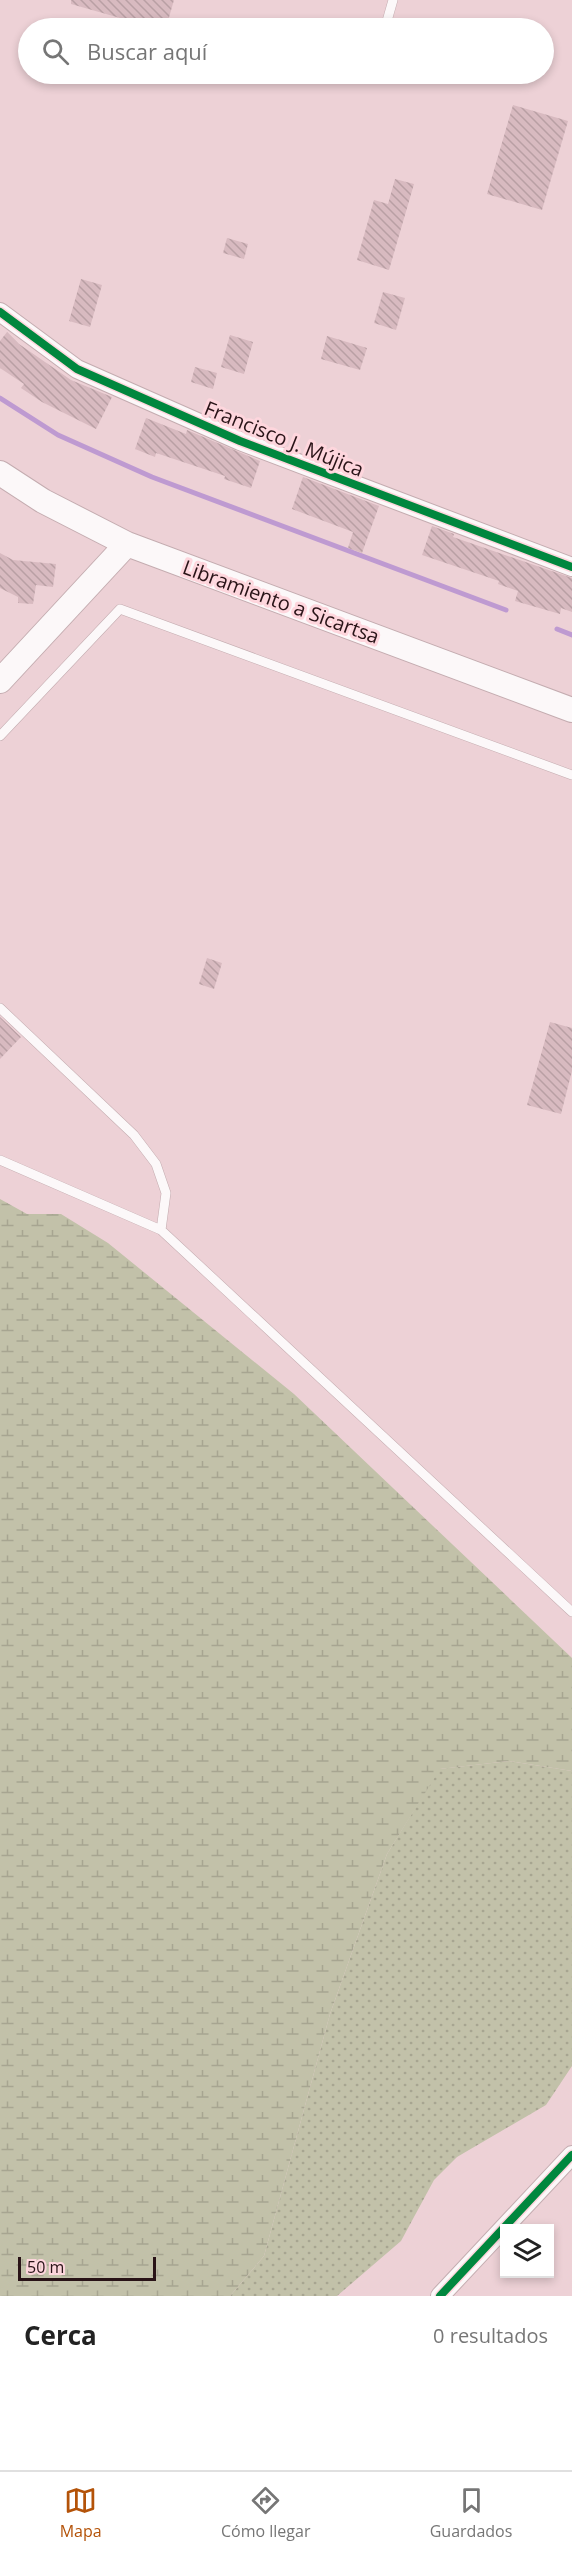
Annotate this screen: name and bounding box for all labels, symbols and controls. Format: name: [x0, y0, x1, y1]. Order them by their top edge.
search box: [18, 18, 554, 84]
icon: search: [39, 35, 72, 68]
text: Buscar aquí: [87, 36, 207, 66]
street label: Francisco J. Mújica: [200, 394, 368, 483]
street label: Libramiento a Sicartsa: [179, 553, 383, 650]
map controls: [500, 2224, 554, 2278]
button: layers: [500, 2224, 554, 2278]
scale bar: [18, 2254, 156, 2282]
text: 50 m: [27, 2256, 64, 2278]
text: Cerca: [24, 2317, 97, 2353]
text: 0 resultados: [433, 2322, 548, 2349]
tab: Mapa: [60, 2484, 102, 2542]
tab: Cómo llegar: [221, 2484, 310, 2542]
tab: Guardados: [430, 2484, 512, 2542]

